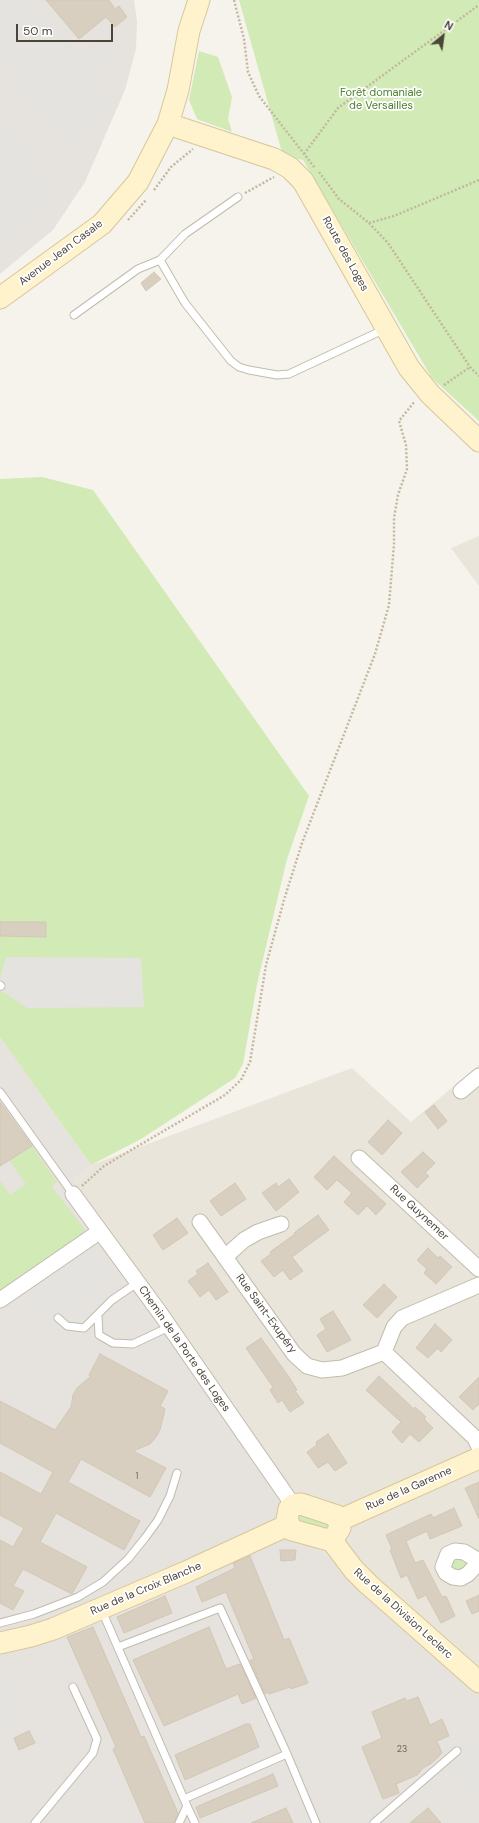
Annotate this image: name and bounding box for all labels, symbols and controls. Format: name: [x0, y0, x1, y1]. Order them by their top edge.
scale bar: [18, 16, 115, 42]
north arrow: [423, 16, 463, 56]
text: N: [442, 17, 456, 34]
text: 50 m: [23, 23, 52, 39]
park label: Forêt domaniale de Versailles: [340, 86, 422, 112]
street label: Route des Loges: [319, 214, 371, 294]
street label: Avenue Jean Casale: [17, 217, 105, 289]
street label: Rue Guynemer: [387, 1182, 451, 1244]
street label: Rue Saint-Exupéry: [233, 1272, 299, 1356]
street label: Chemin de la Porte des Loges: [135, 1283, 233, 1415]
street label: Rue de la Garenne: [364, 1464, 454, 1514]
house number: 1: [136, 1472, 138, 1482]
street label: Rue de la Croix Blanche: [89, 1560, 203, 1618]
street label: Rue de la Division Leclerc: [351, 1566, 455, 1662]
house number: 23: [397, 1745, 407, 1755]

